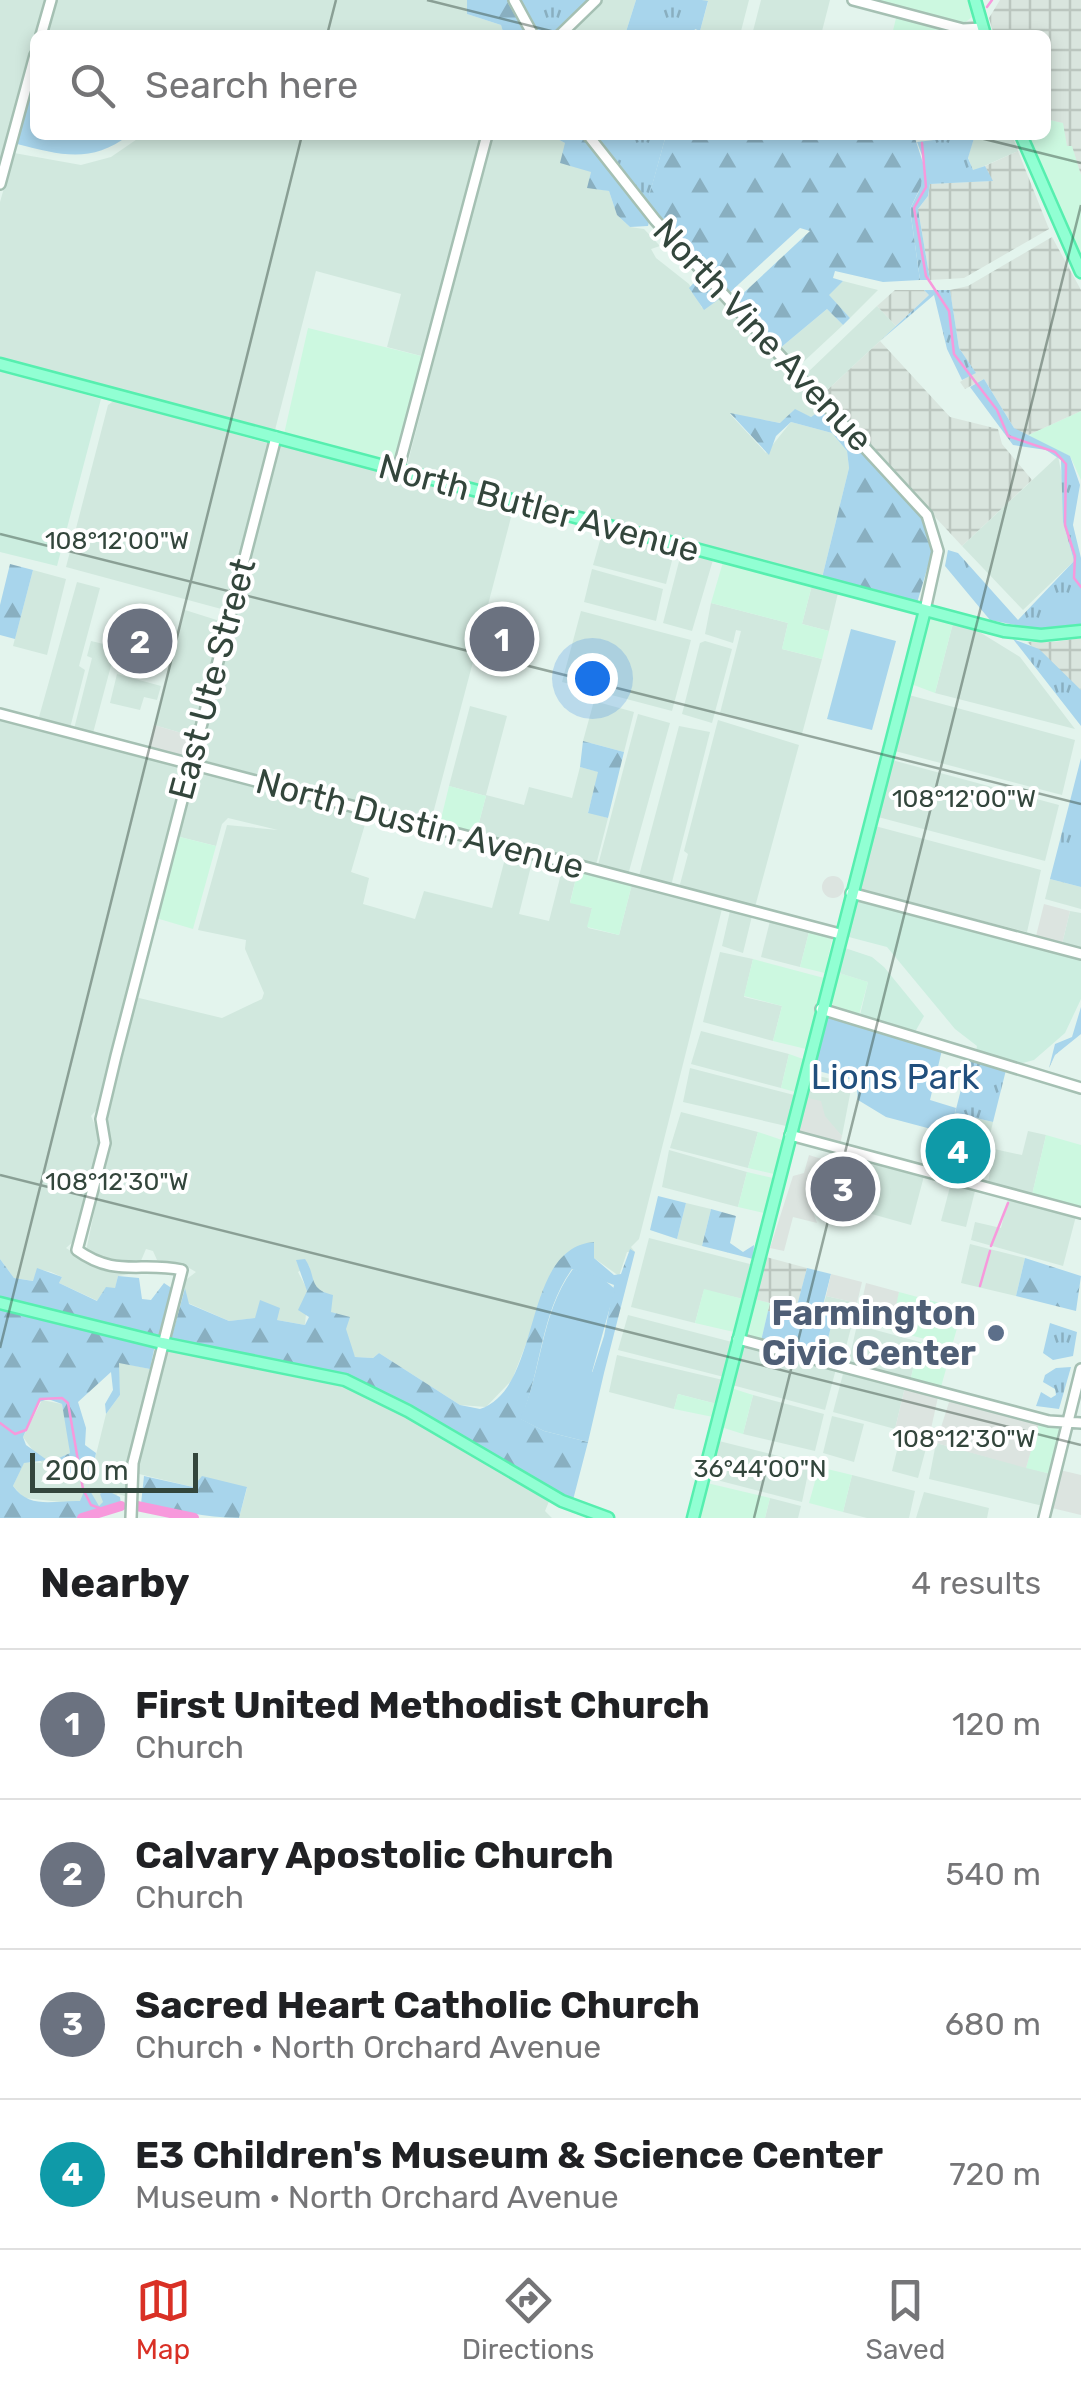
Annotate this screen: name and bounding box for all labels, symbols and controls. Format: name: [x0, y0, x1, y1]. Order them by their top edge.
search box: [30, 30, 1051, 140]
icon: search: [65, 58, 120, 113]
text: Search here: [145, 62, 358, 108]
street label: North Vine Avenue: [644, 210, 882, 460]
street label: North Butler Avenue: [374, 445, 704, 571]
text: 108°12'00"W: [45, 526, 189, 555]
street label: East Ute Street: [160, 554, 264, 804]
pin: 1: [470, 602, 534, 676]
pin: 2: [108, 604, 172, 678]
your location: [567, 653, 618, 704]
street label: North Dustin Avenue: [251, 760, 589, 888]
text: 108°12'00"W: [892, 784, 1036, 813]
park label: Lions Park: [811, 1056, 979, 1098]
pin: 4: [926, 1114, 990, 1188]
pin: 3: [810, 1152, 876, 1226]
text: 108°12'30"W: [45, 1167, 189, 1196]
place label: Farmington Civic Center: [762, 1292, 976, 1374]
marker: Farmington Civic Center: [985, 1322, 1007, 1344]
text: 108°12'30"W: [892, 1424, 1036, 1453]
scale bar: [30, 1448, 198, 1492]
text: 200 m: [45, 1454, 129, 1487]
text: 36°44'00"N: [693, 1454, 827, 1483]
text: Nearby: [40, 1558, 190, 1608]
text: 4 results: [911, 1564, 1041, 1602]
text: First United Methodist Church: [135, 1682, 710, 1728]
text: 1: [65, 1705, 80, 1743]
text: 120 m: [952, 1705, 1041, 1743]
text: Church: [135, 1728, 244, 1766]
text: Calvary Apostolic Church: [135, 1832, 614, 1878]
text: 2: [62, 1855, 83, 1893]
text: 540 m: [946, 1855, 1041, 1893]
text: Church: [135, 1878, 244, 1916]
text: Sacred Heart Catholic Church: [135, 1982, 700, 2028]
text: 3: [62, 2005, 83, 2043]
text: 680 m: [945, 2005, 1041, 2043]
text: Church · North Orchard Avenue: [135, 2028, 601, 2066]
text: E3 Children's Museum & Science Center: [135, 2132, 883, 2178]
text: 4: [62, 2155, 83, 2193]
text: 720 m: [949, 2155, 1041, 2193]
text: Museum · North Orchard Avenue: [135, 2178, 619, 2216]
tab: Map: [136, 2273, 191, 2366]
tab: Directions: [462, 2273, 594, 2366]
tab: Saved: [865, 2273, 945, 2366]

